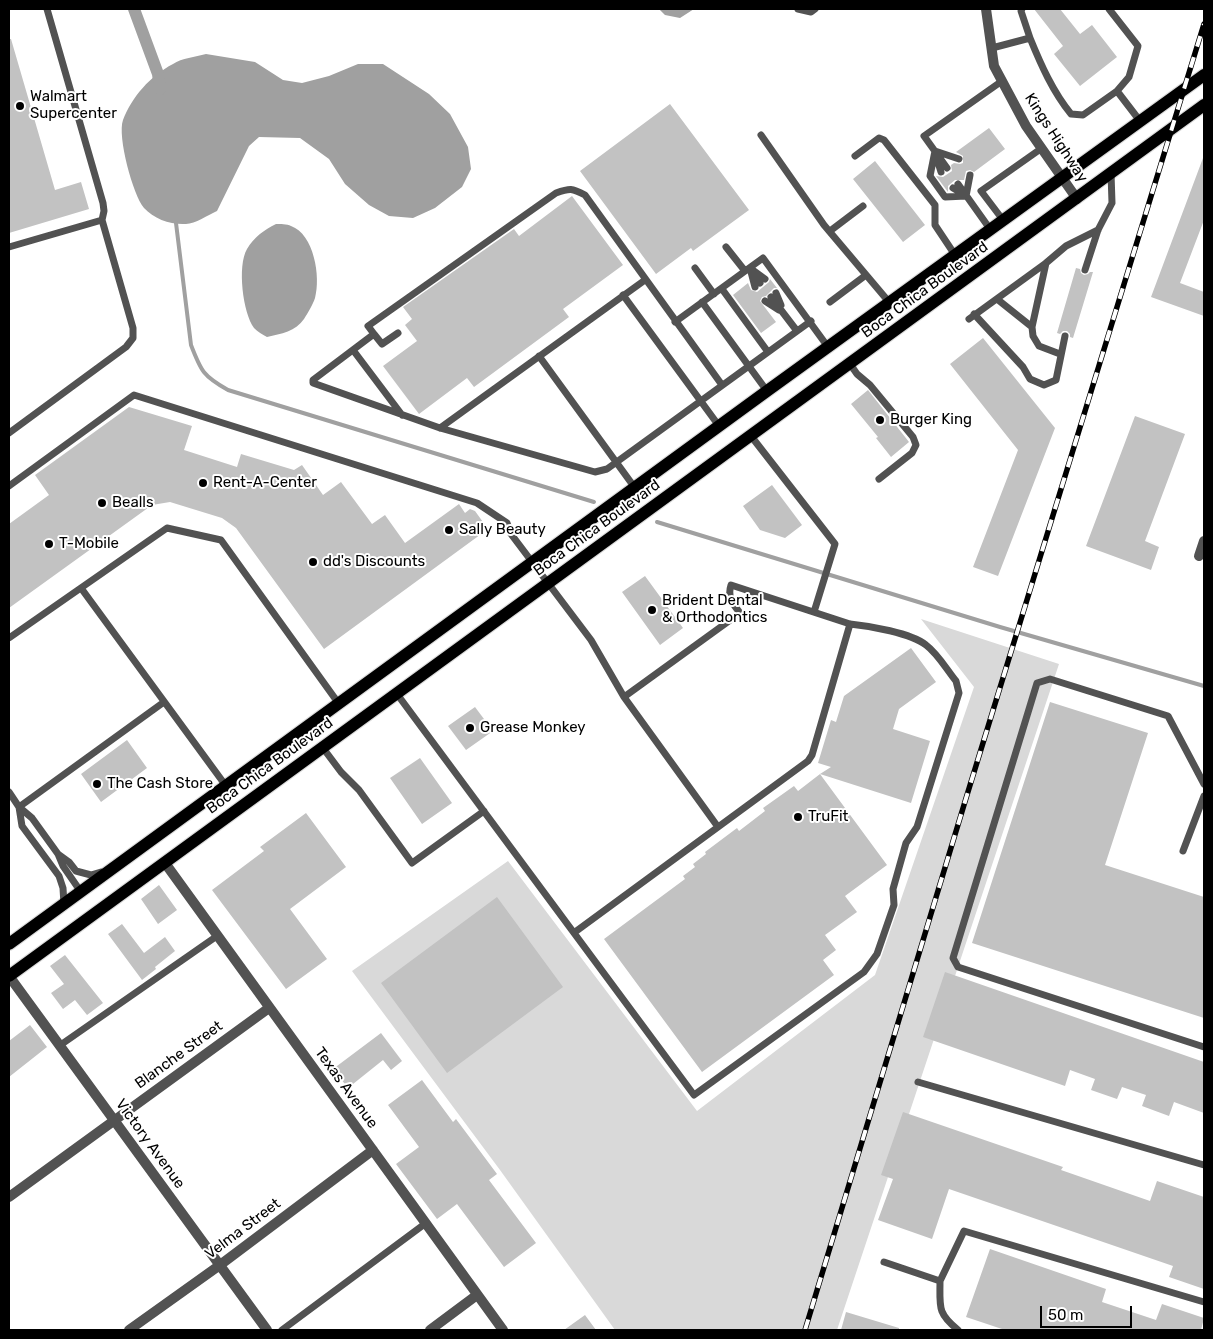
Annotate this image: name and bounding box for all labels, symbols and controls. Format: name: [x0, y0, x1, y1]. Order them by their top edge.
place label: Walmart Supercenter: [30, 88, 117, 123]
street label: Kings Highway: [1021, 90, 1091, 186]
marker: Walmart Supercenter: [14, 100, 26, 112]
street label: Boca Chica Boulevard: [858, 238, 992, 342]
place label: Burger King: [890, 411, 972, 429]
marker: Burger King: [874, 414, 886, 426]
place label: Rent-A-Center: [213, 474, 317, 492]
street label: Boca Chica Boulevard: [530, 476, 664, 580]
marker: Rent-A-Center: [197, 477, 209, 489]
place label: Bealls: [112, 494, 154, 512]
marker: Bealls: [96, 497, 108, 509]
place label: Sally Beauty: [459, 521, 546, 539]
marker: Sally Beauty: [443, 524, 455, 536]
place label: T-Mobile: [59, 535, 119, 553]
marker: T-Mobile: [43, 538, 55, 550]
place label: dd's Discounts: [323, 553, 425, 571]
marker: dd's Discounts: [307, 556, 319, 568]
place label: Brident Dental & Orthodontics: [662, 592, 767, 627]
marker: Brident Dental & Orthodontics: [646, 604, 658, 616]
street label: Boca Chica Boulevard: [203, 714, 337, 818]
place label: Grease Monkey: [480, 719, 586, 737]
marker: Grease Monkey: [464, 722, 476, 734]
place label: The Cash Store: [107, 775, 213, 793]
marker: The Cash Store: [91, 778, 103, 790]
place label: TruFit: [808, 808, 848, 826]
marker: TruFit: [792, 811, 804, 823]
street label: Blanche Street: [132, 1017, 226, 1093]
street label: Texas Avenue: [311, 1044, 381, 1132]
street label: Victory Avenue: [111, 1096, 189, 1192]
street label: Velma Street: [202, 1195, 284, 1263]
scale bar: [1043, 1296, 1136, 1328]
text: 50 m: [1048, 1306, 1083, 1324]

